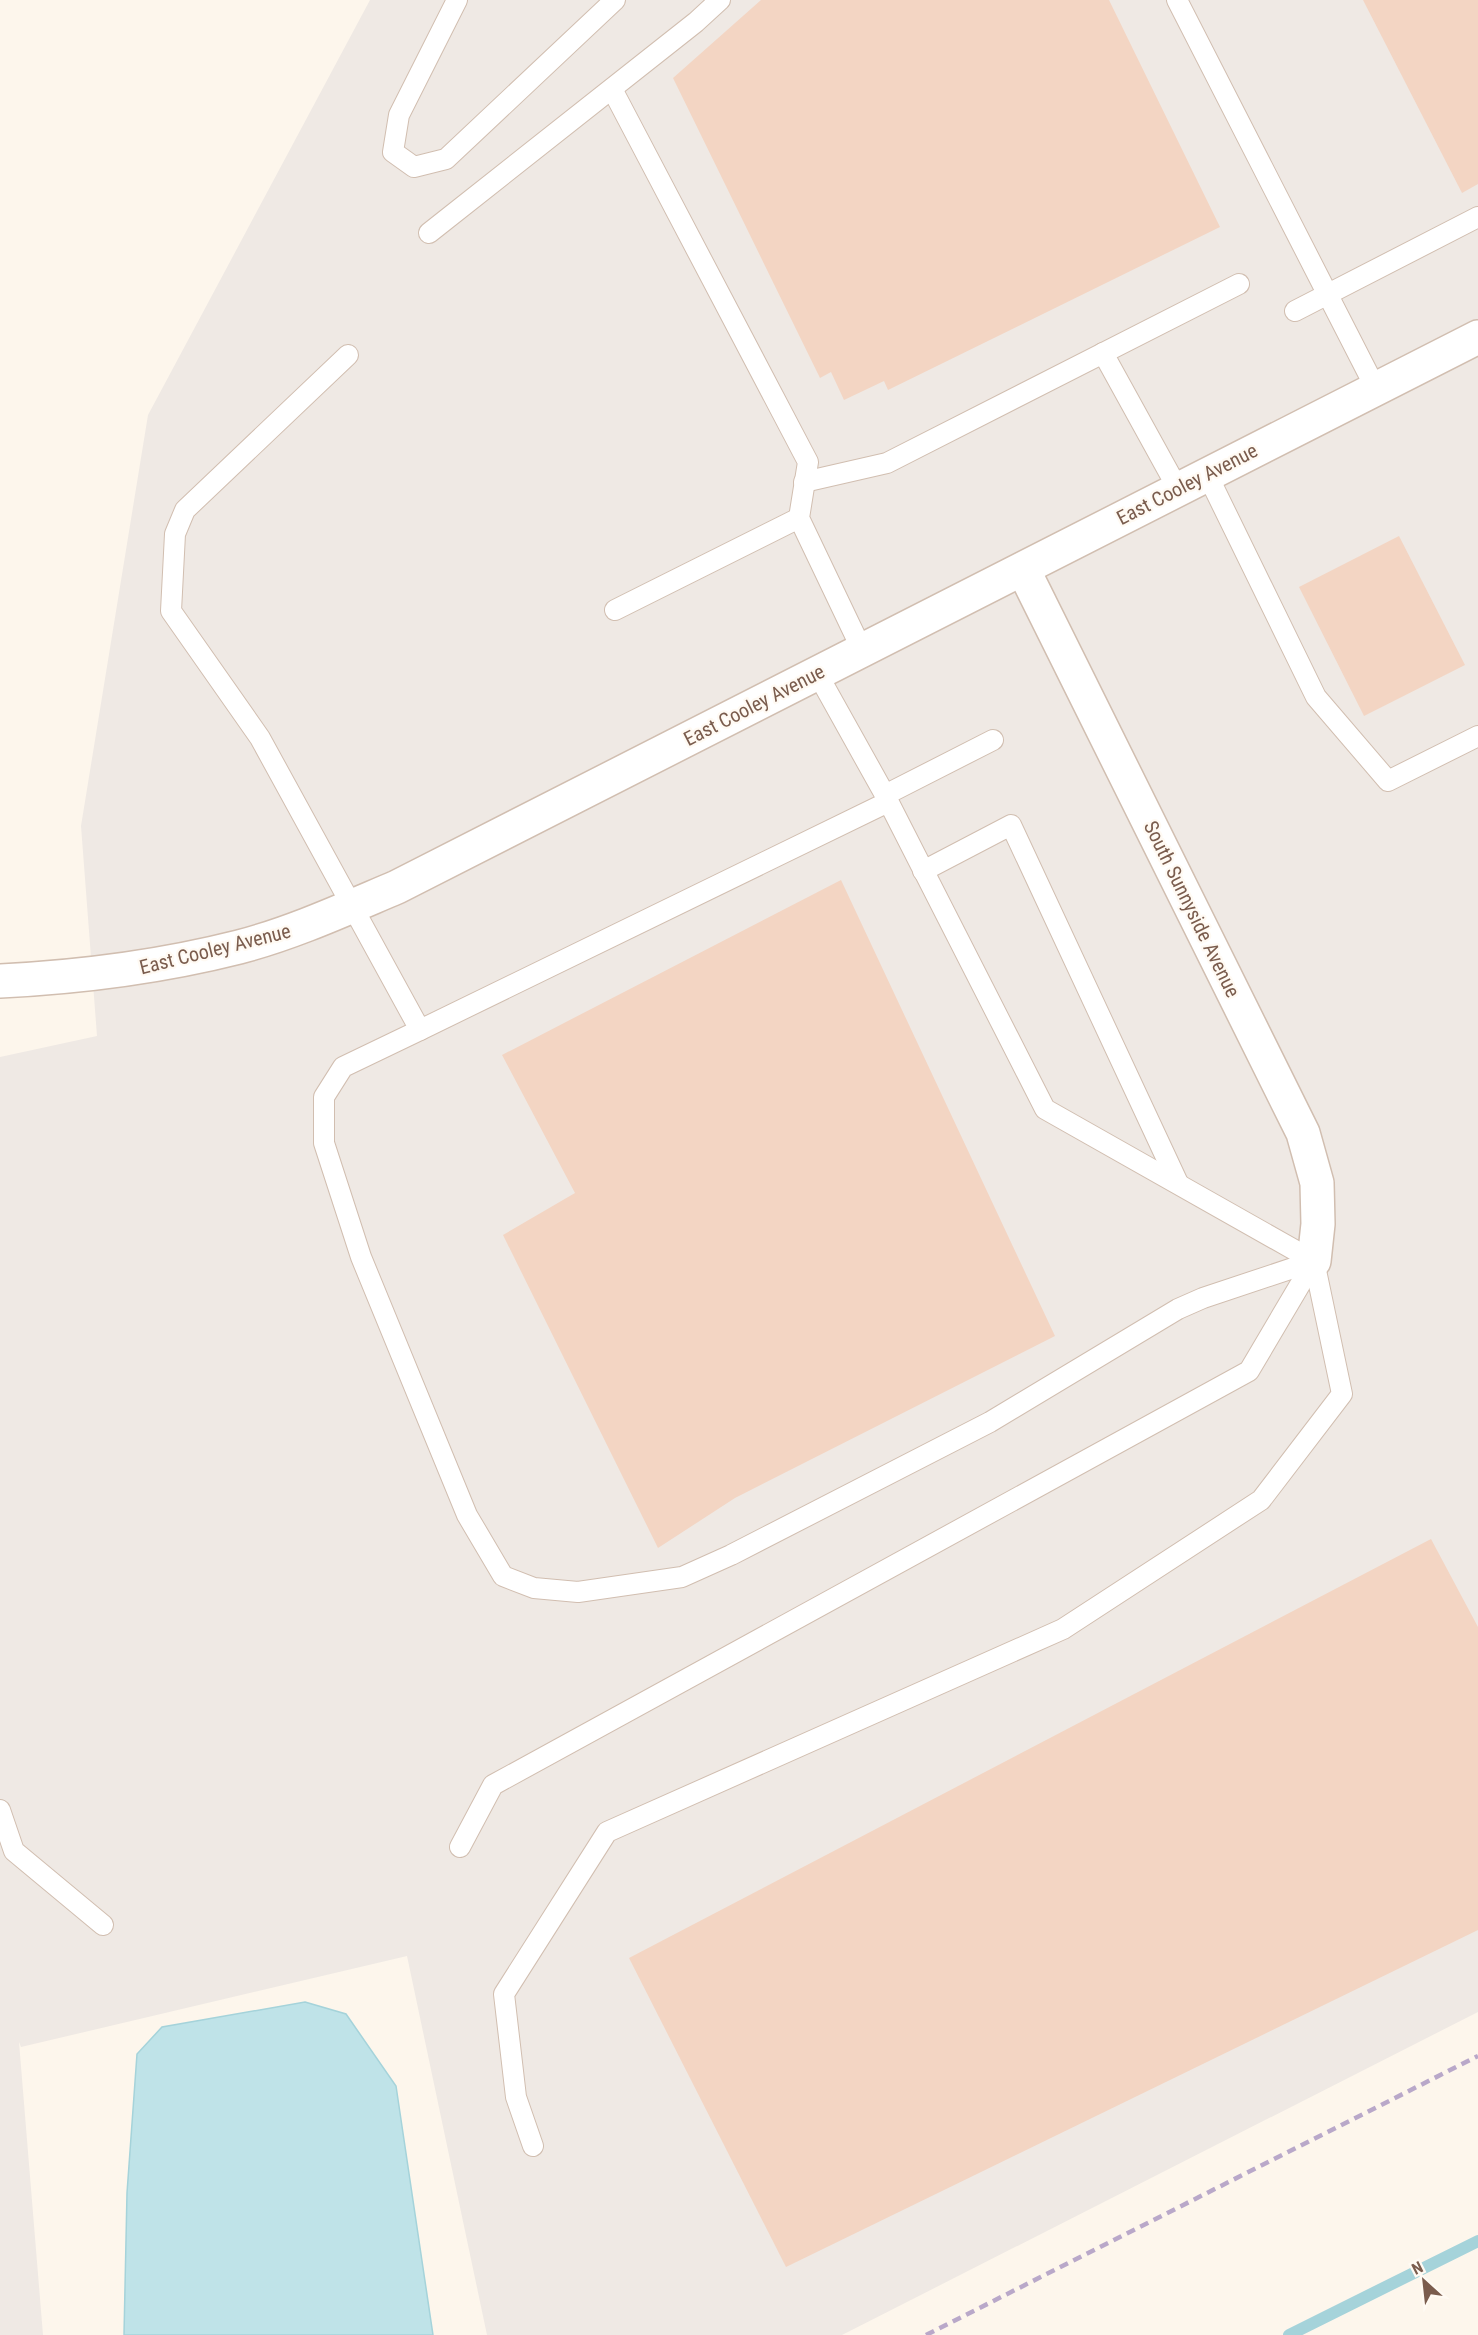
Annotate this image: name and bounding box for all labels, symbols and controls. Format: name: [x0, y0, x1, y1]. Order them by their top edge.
street label: East Cooley Avenue: [1113, 438, 1261, 530]
street label: East Cooley Avenue: [680, 659, 828, 751]
street label: South Sunnyside Avenue: [1139, 817, 1245, 1001]
street label: East Cooley Avenue: [137, 919, 293, 979]
north arrow: [1394, 2251, 1454, 2311]
text: N: [1409, 2257, 1426, 2279]

